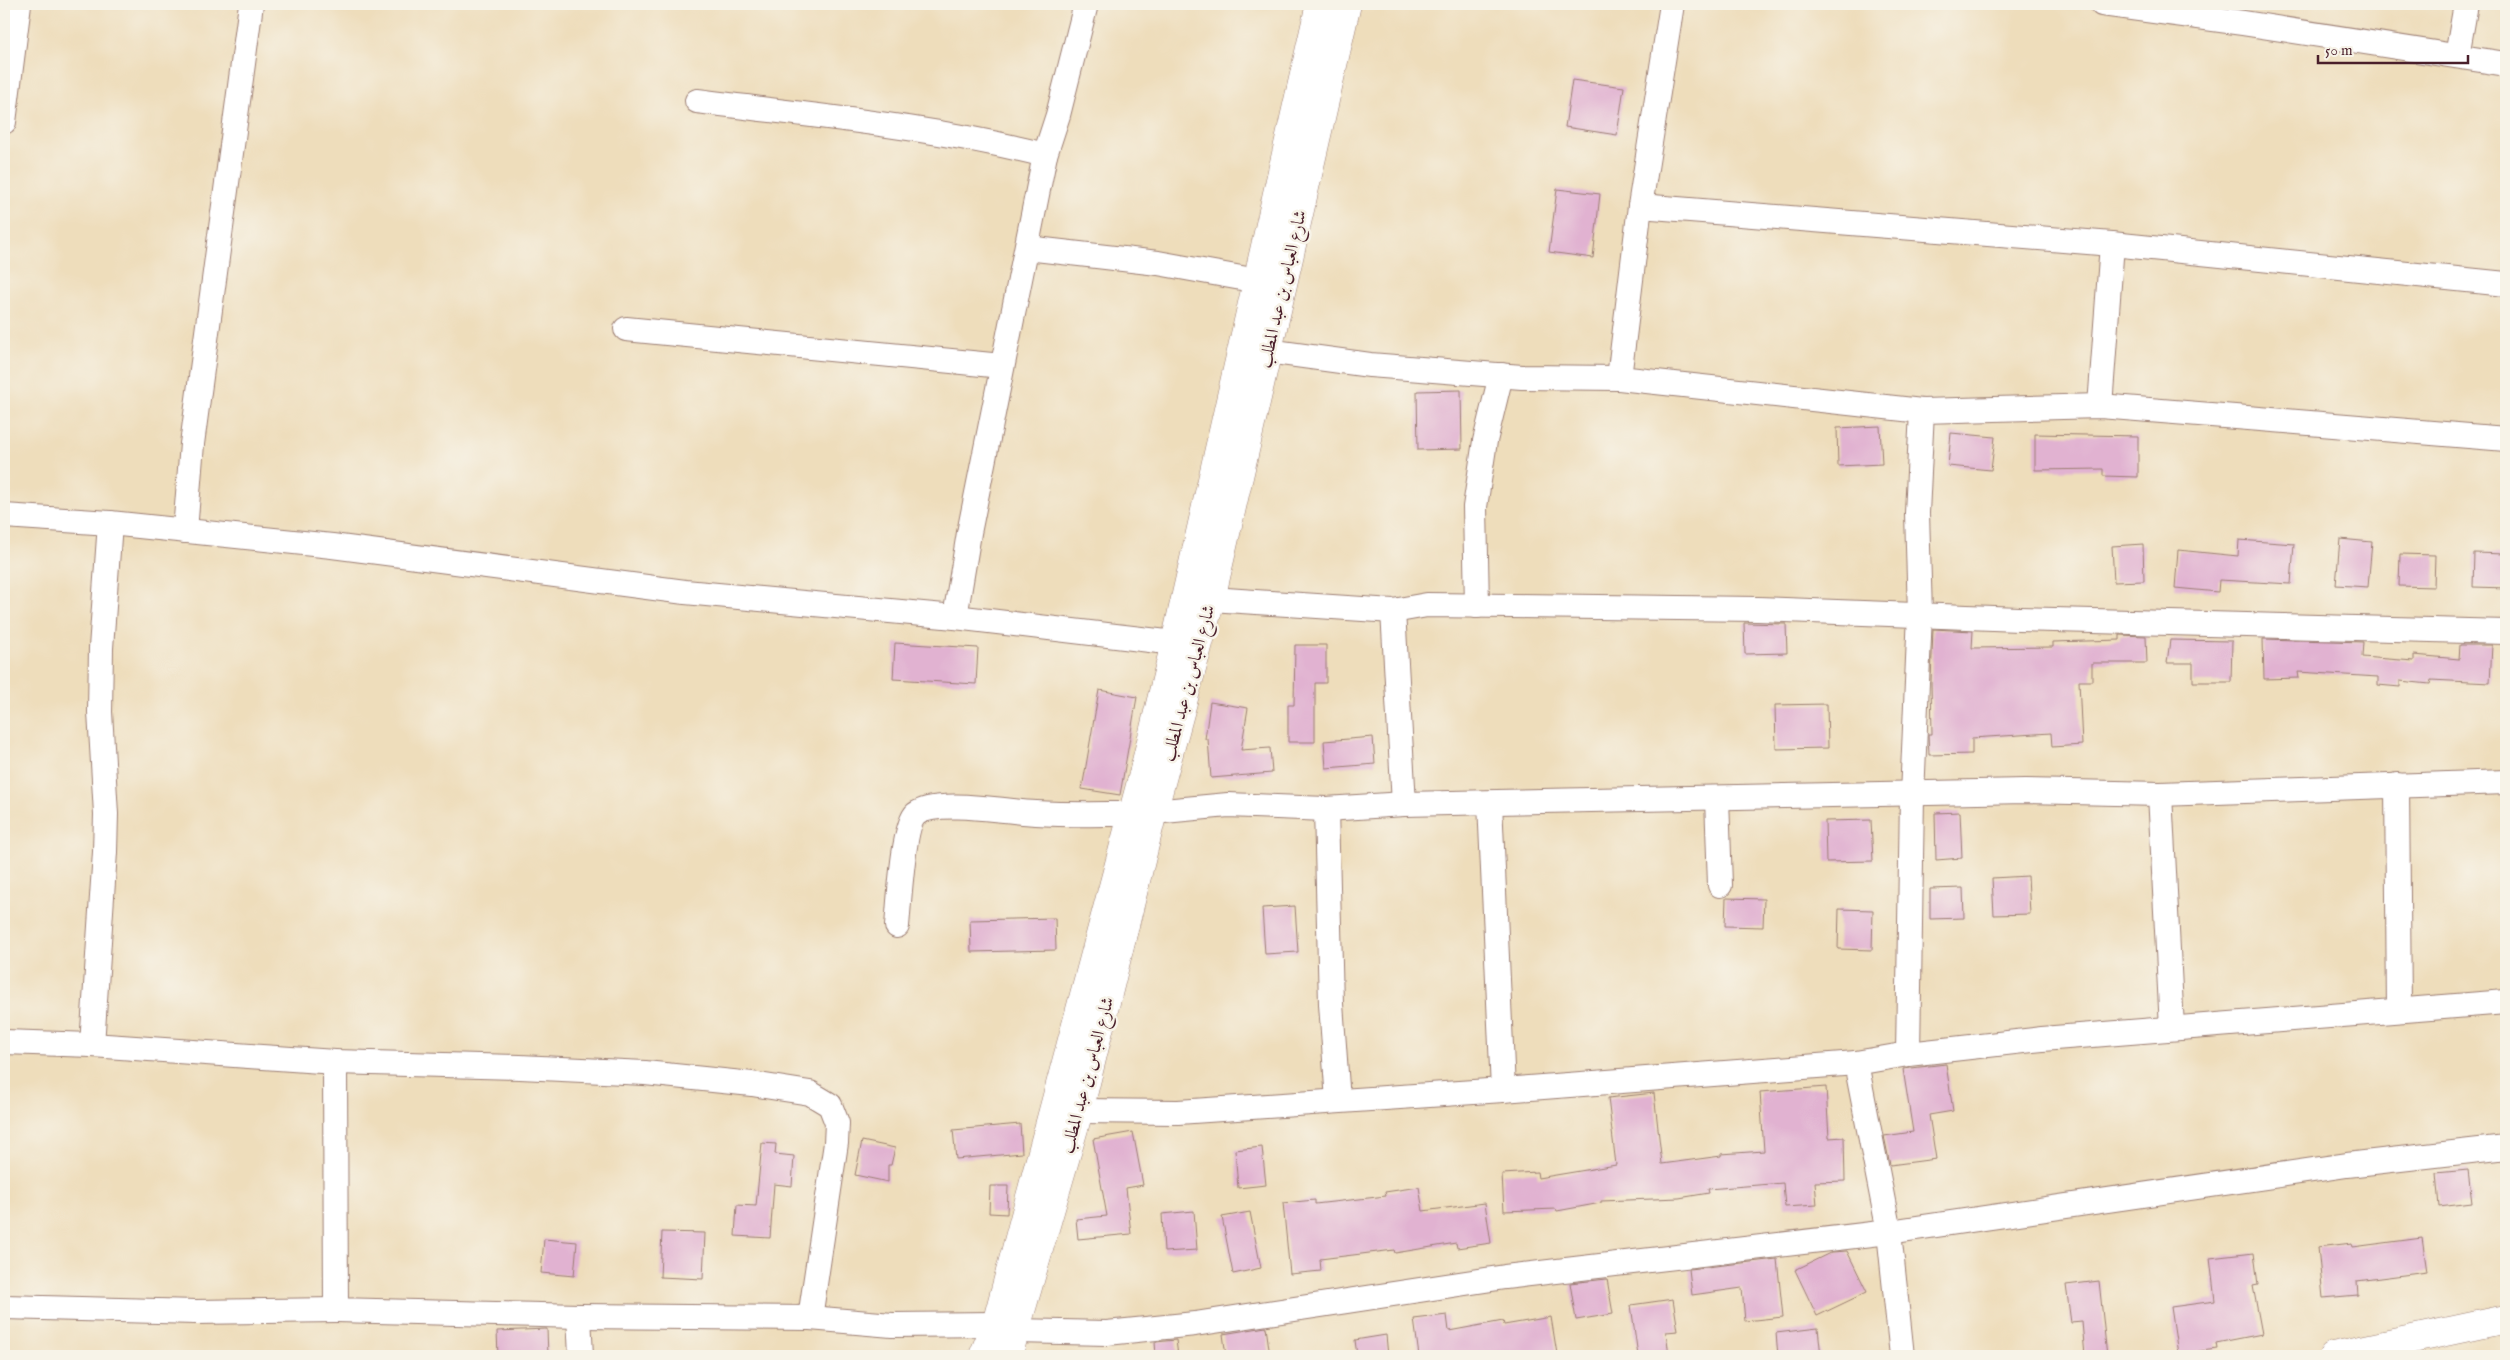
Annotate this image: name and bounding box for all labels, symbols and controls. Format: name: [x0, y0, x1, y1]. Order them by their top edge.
scale bar: [2318, 32, 2468, 64]
text: 50 m: [2325, 41, 2353, 60]
street label: شارع العباس بن عبد المطلب: [1254, 208, 1315, 371]
street label: شارع العباس بن عبد المطلب: [1157, 602, 1223, 765]
street label: شارع العباس بن عبد المطلب: [1056, 994, 1122, 1157]

